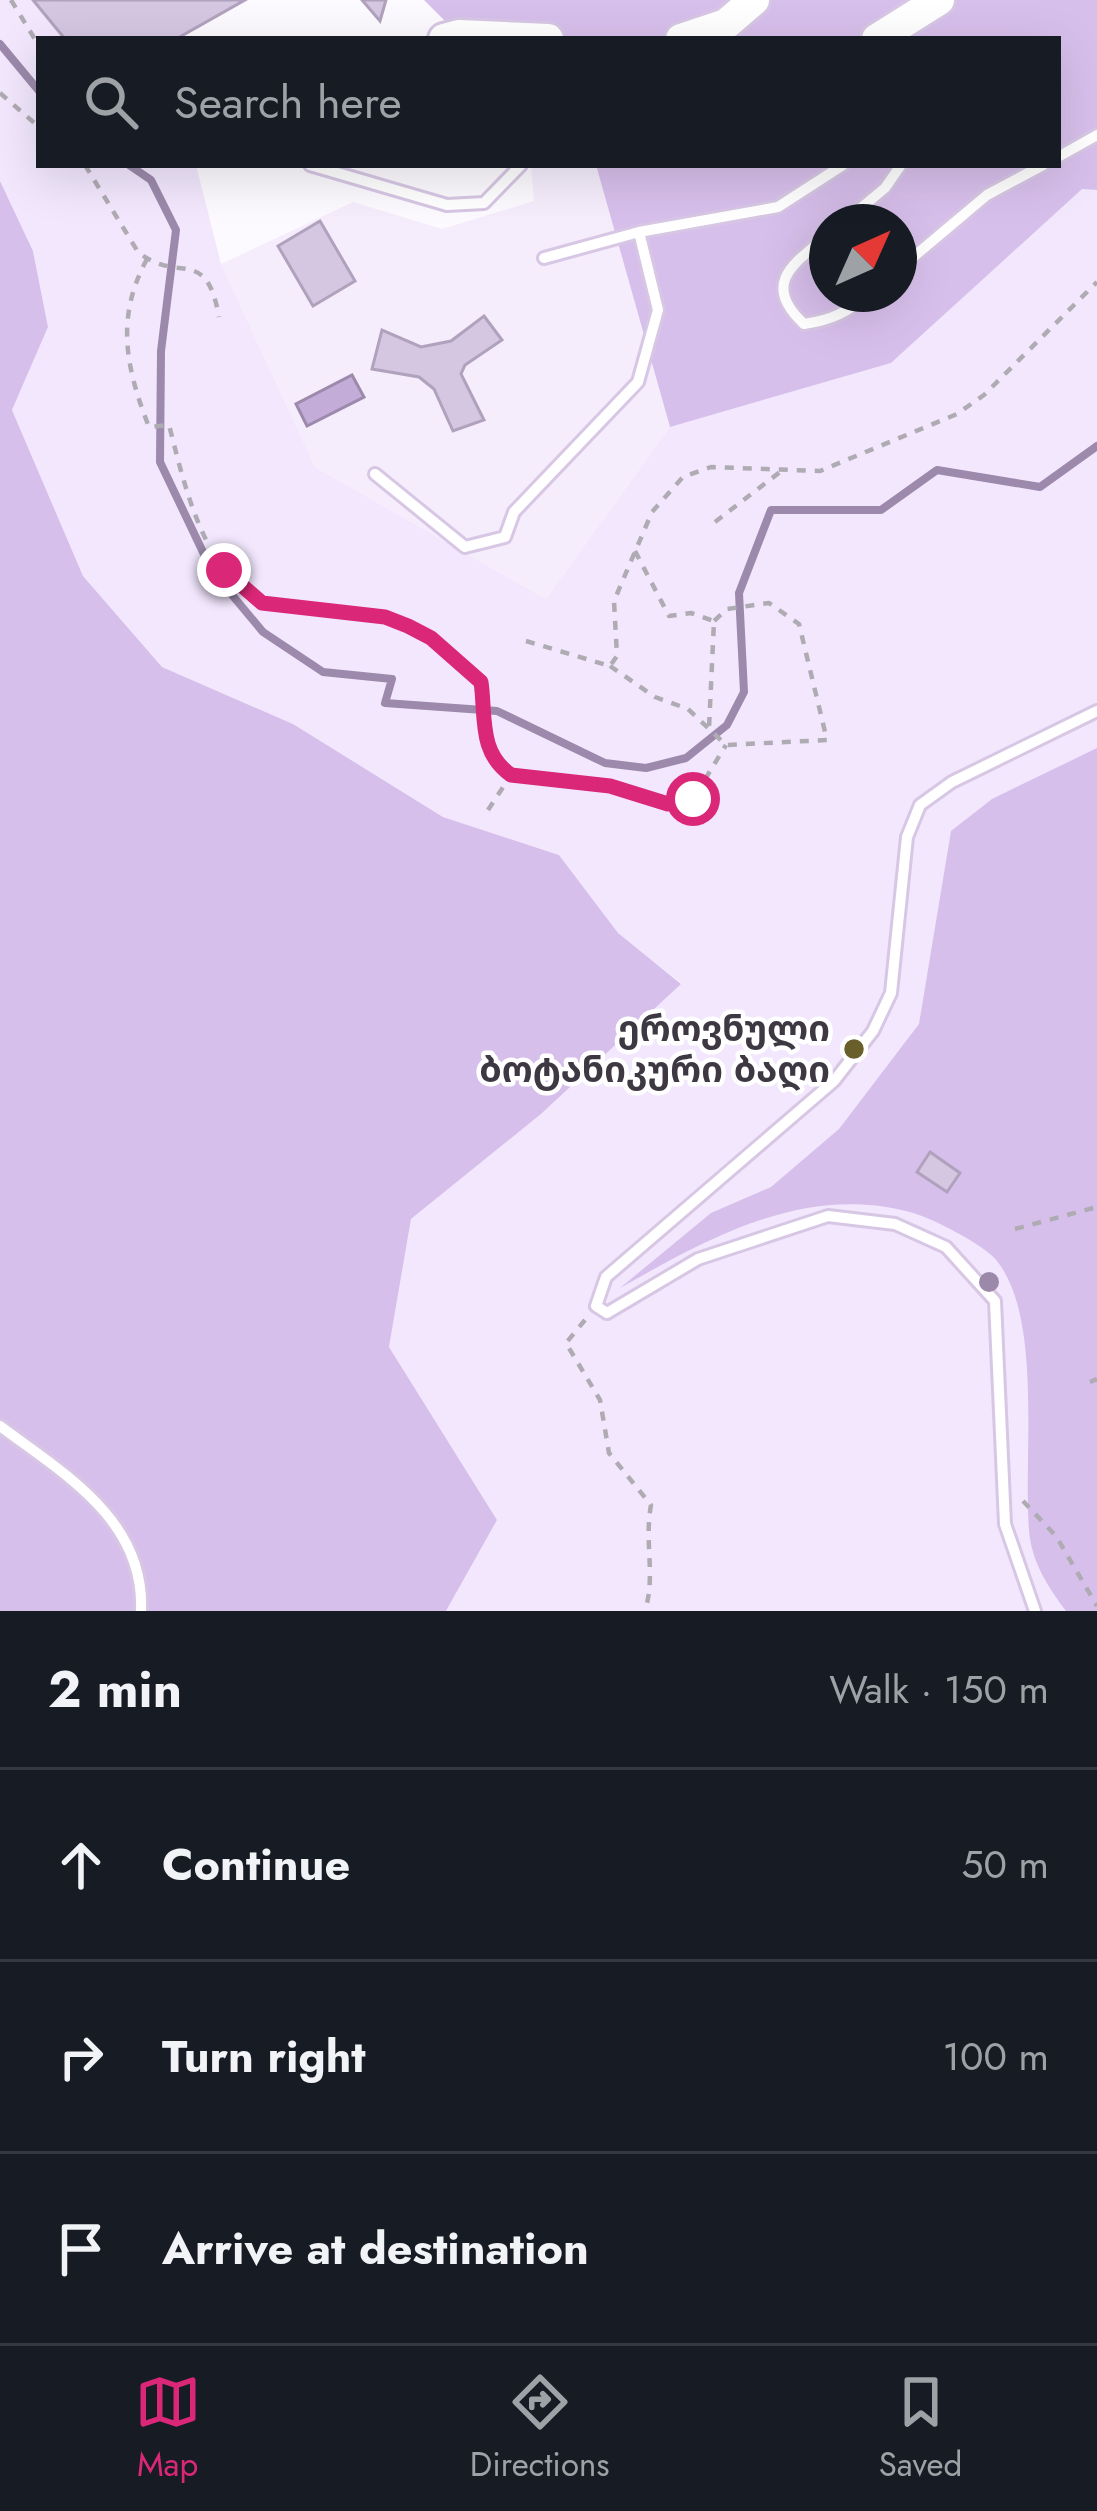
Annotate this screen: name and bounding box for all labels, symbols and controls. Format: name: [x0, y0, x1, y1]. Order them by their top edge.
search box: [36, 36, 1061, 168]
icon: search: [78, 69, 144, 135]
text: Search here: [174, 70, 402, 135]
north arrow: [809, 204, 917, 312]
route end: [197, 543, 251, 597]
route start: [666, 772, 720, 826]
place label: ეროვნული ბოტანიკური ბაღი: [479, 1002, 830, 1095]
marker: ეროვნული ბოტანიკური ბაღი: [841, 1036, 867, 1062]
text: 2 min: [48, 1652, 182, 1726]
text: Walk · 150 m: [829, 1661, 1049, 1718]
icon: ahead: [48, 1832, 114, 1898]
text: Continue: [162, 1832, 350, 1897]
text: 50 m: [961, 1836, 1049, 1893]
icon: right: [48, 2024, 114, 2090]
text: Turn right: [162, 2024, 366, 2089]
text: 100 m: [943, 2028, 1049, 2085]
icon: arrive: [48, 2216, 114, 2282]
text: Arrive at destination: [162, 2216, 589, 2281]
tab: Map: [135, 2369, 201, 2488]
tab: Directions: [470, 2369, 610, 2488]
tab: Saved: [879, 2369, 962, 2488]

